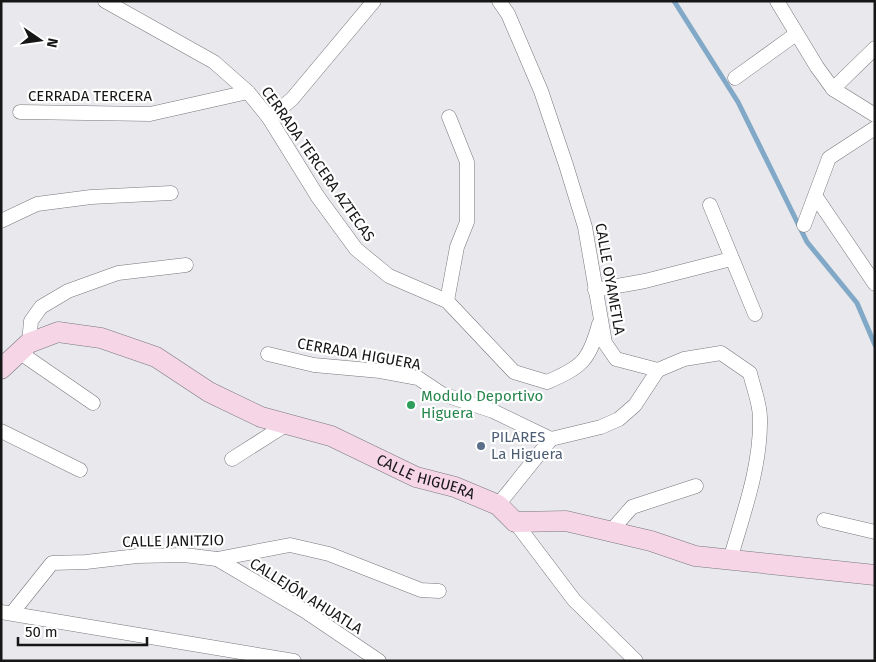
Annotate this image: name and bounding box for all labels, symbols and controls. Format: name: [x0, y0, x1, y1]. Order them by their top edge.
north arrow: [15, 15, 65, 65]
text: N: [43, 36, 62, 49]
street label: CERRADA TERCERA AZTECAS: [258, 83, 378, 245]
street label: CERRADA TERCERA: [28, 87, 152, 105]
street label: CALLE OYAMETLA: [591, 222, 629, 337]
street label: CERRADA HIGUERA: [296, 334, 422, 374]
place label: Modulo Deportivo Higuera: [421, 387, 543, 422]
marker: Modulo Deportivo Higuera: [405, 399, 417, 411]
place label: PILARES La Higuera: [491, 428, 563, 463]
marker: PILARES La Higuera: [475, 440, 487, 452]
street label: CALLE HIGUERA: [374, 450, 478, 503]
street label: CALLE JANITZIO: [122, 531, 224, 551]
street label: CALLEJÓN AHUATLA: [246, 554, 366, 638]
scale bar: [18, 614, 146, 646]
text: 50 m: [25, 623, 58, 641]

